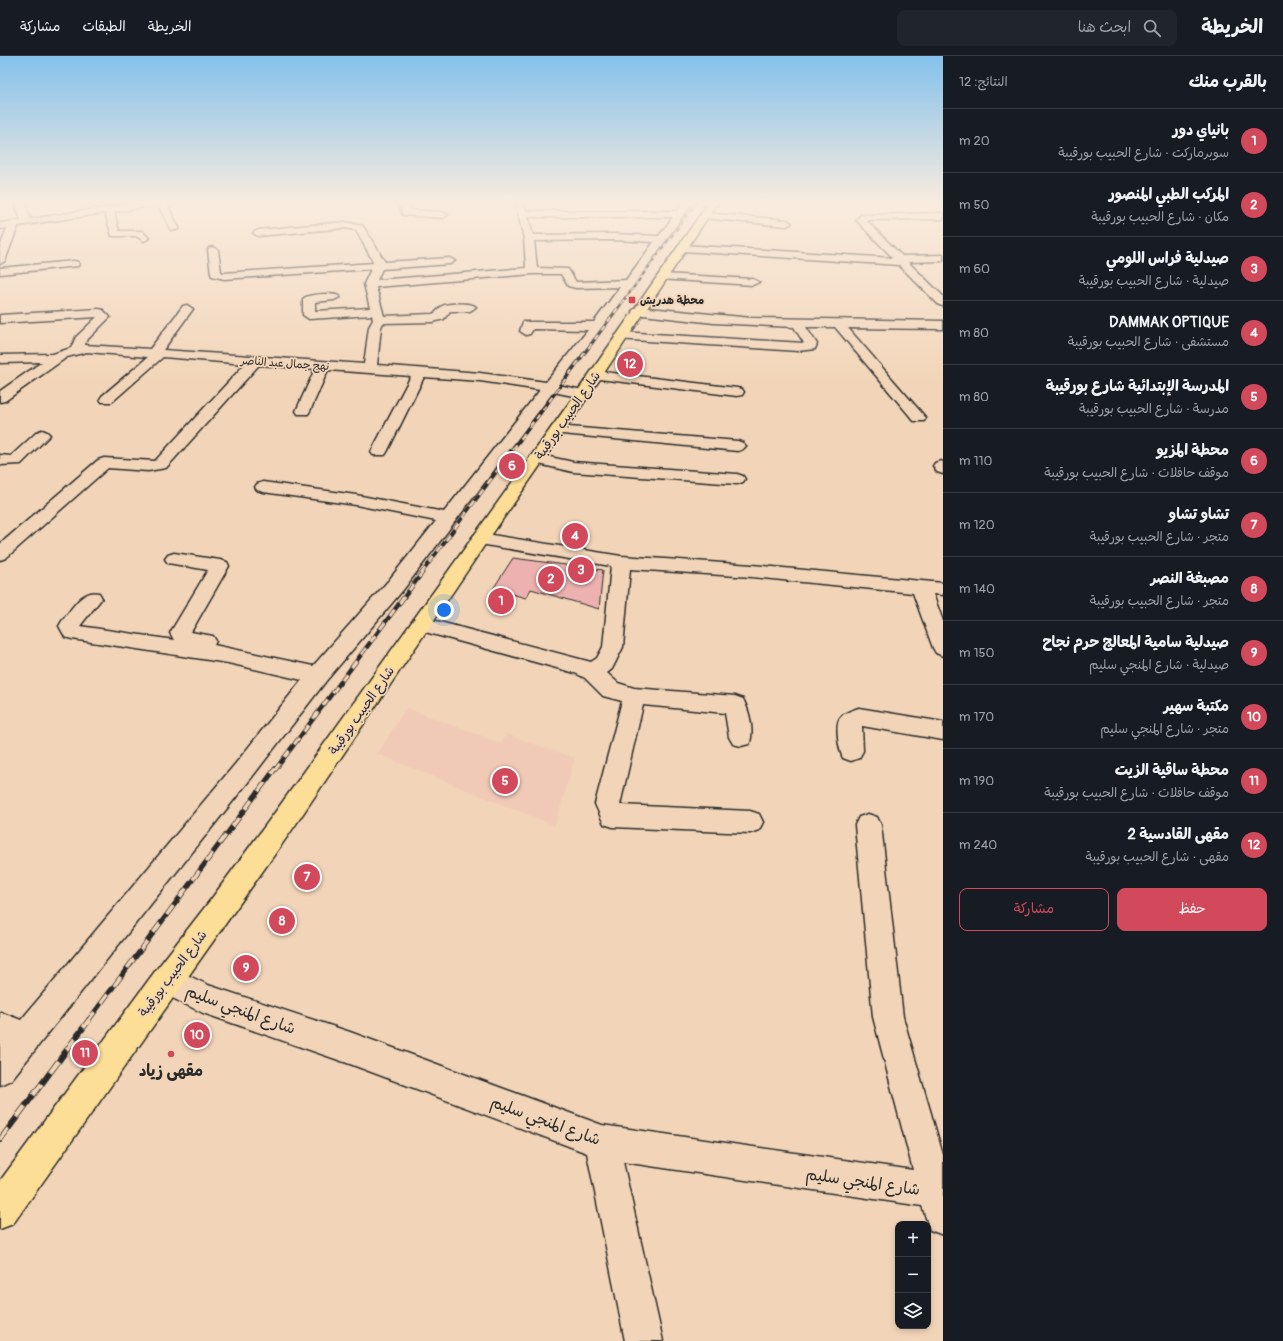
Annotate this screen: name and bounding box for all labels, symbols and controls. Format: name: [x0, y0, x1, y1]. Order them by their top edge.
search box: [897, 10, 1177, 46]
text: الخريطة: [1201, 15, 1263, 39]
icon: search: [1141, 17, 1163, 39]
text: مشاركة: [20, 18, 60, 35]
text: الطبقات: [82, 18, 126, 35]
text: الخريطة: [148, 18, 191, 35]
text: ابحث هنا: [1078, 18, 1131, 37]
text: بالقرب منك: [1189, 71, 1267, 92]
text: النتائج: 12: [959, 74, 1008, 90]
text: بانياي دور: [1173, 121, 1229, 140]
text: 20 m: [959, 133, 990, 149]
text: 1: [1251, 133, 1257, 149]
text: سوبرماركت · شارع الحبيب بورقيبة: [1058, 145, 1229, 161]
text: المركب الطبي المنصور: [1109, 185, 1229, 204]
text: 50 m: [959, 197, 989, 213]
text: 2: [1250, 197, 1258, 213]
text: مكان · شارع الحبيب بورقيبة: [1091, 209, 1229, 225]
text: صيدلية فراس اللومي: [1106, 249, 1229, 268]
text: 60 m: [959, 261, 990, 277]
text: 3: [1250, 261, 1258, 277]
text: صيدلية · شارع الحبيب بورقيبة: [1079, 273, 1229, 289]
place label: محطة هدريش: [640, 294, 704, 307]
marker: محطة هدريش: [627, 295, 637, 305]
text: DAMMAK OPTIQUE: [1109, 313, 1229, 332]
text: 80 m: [959, 325, 989, 341]
text: 4: [1250, 325, 1258, 341]
text: مستشفى · شارع الحبيب بورقيبة: [1068, 334, 1229, 350]
pin: 12: [617, 349, 643, 379]
street label: نهج جمال عبد الناصر: [239, 354, 330, 374]
street label: شارع الحبيب بورقيبة: [531, 368, 605, 463]
text: المدرسة الإبتدائية شارع بورقيبة: [1046, 377, 1229, 396]
text: 80 m: [959, 389, 989, 405]
text: 5: [1250, 389, 1258, 405]
text: مدرسة · شارع الحبيب بورقيبة: [1079, 401, 1229, 417]
text: محطة المزيو: [1156, 441, 1229, 460]
pin: 6: [499, 451, 525, 481]
text: 110 m: [959, 453, 992, 469]
text: 6: [1250, 453, 1258, 469]
text: موقف حافلات · شارع الحبيب بورقيبة: [1044, 465, 1229, 481]
text: تشاو تشاو: [1169, 505, 1229, 524]
text: 120 m: [959, 517, 995, 533]
text: 7: [1251, 517, 1257, 533]
pin: 4: [562, 521, 588, 551]
text: متجر · شارع الحبيب بورقيبة: [1090, 529, 1229, 545]
pin: 3: [568, 555, 594, 585]
pin: 2: [538, 564, 564, 594]
text: مصبغة النصر: [1151, 569, 1229, 588]
text: 140 m: [959, 581, 995, 597]
text: 8: [1251, 581, 1257, 597]
pin: 1: [488, 586, 514, 616]
text: متجر · شارع الحبيب بورقيبة: [1090, 593, 1229, 609]
your location: [434, 600, 454, 620]
text: صيدلية سامية المعالج حرم نجاح: [1042, 633, 1229, 652]
text: 150 m: [959, 645, 994, 661]
text: 9: [1251, 645, 1257, 661]
text: صيدلية · شارع المنجي سليم: [1089, 657, 1229, 673]
street label: شارع الحبيب بورقيبة: [325, 663, 399, 758]
text: مكتبة سهير: [1164, 697, 1229, 716]
text: 170 m: [959, 709, 994, 725]
text: 10: [1247, 709, 1261, 725]
text: متجر · شارع المنجي سليم: [1100, 721, 1229, 737]
text: محطة ساقية الزيت: [1115, 761, 1229, 780]
pin: 5: [492, 766, 518, 796]
text: 190 m: [959, 773, 994, 789]
text: 11: [1249, 773, 1259, 789]
text: موقف حافلات · شارع الحبيب بورقيبة: [1044, 785, 1229, 801]
text: مقهى القادسية 2: [1128, 825, 1229, 844]
text: 240 m: [959, 837, 997, 853]
text: 12: [1248, 837, 1260, 853]
text: مقهى · شارع الحبيب بورقيبة: [1086, 849, 1229, 865]
pin: 7: [294, 862, 320, 892]
button: مشاركة: [959, 888, 1109, 931]
button: حفظ: [1117, 888, 1267, 931]
pin: 8: [269, 906, 295, 936]
street label: شارع الحبيب بورقيبة: [135, 927, 211, 1020]
pin: 9: [233, 953, 259, 983]
street label: شارع المنجي سليم: [182, 981, 298, 1043]
pin: 10: [184, 1020, 210, 1050]
pin: 11: [72, 1038, 98, 1068]
marker: مقهى زياد: [166, 1049, 176, 1059]
place label: مقهى زياد: [139, 1061, 203, 1081]
street label: شارع المنجي سليم: [487, 1092, 603, 1154]
street label: شارع المنجي سليم: [804, 1164, 921, 1204]
map controls: [895, 1221, 931, 1329]
button: +: [895, 1221, 931, 1257]
button: −: [895, 1257, 931, 1293]
button: layers: [895, 1293, 931, 1329]

